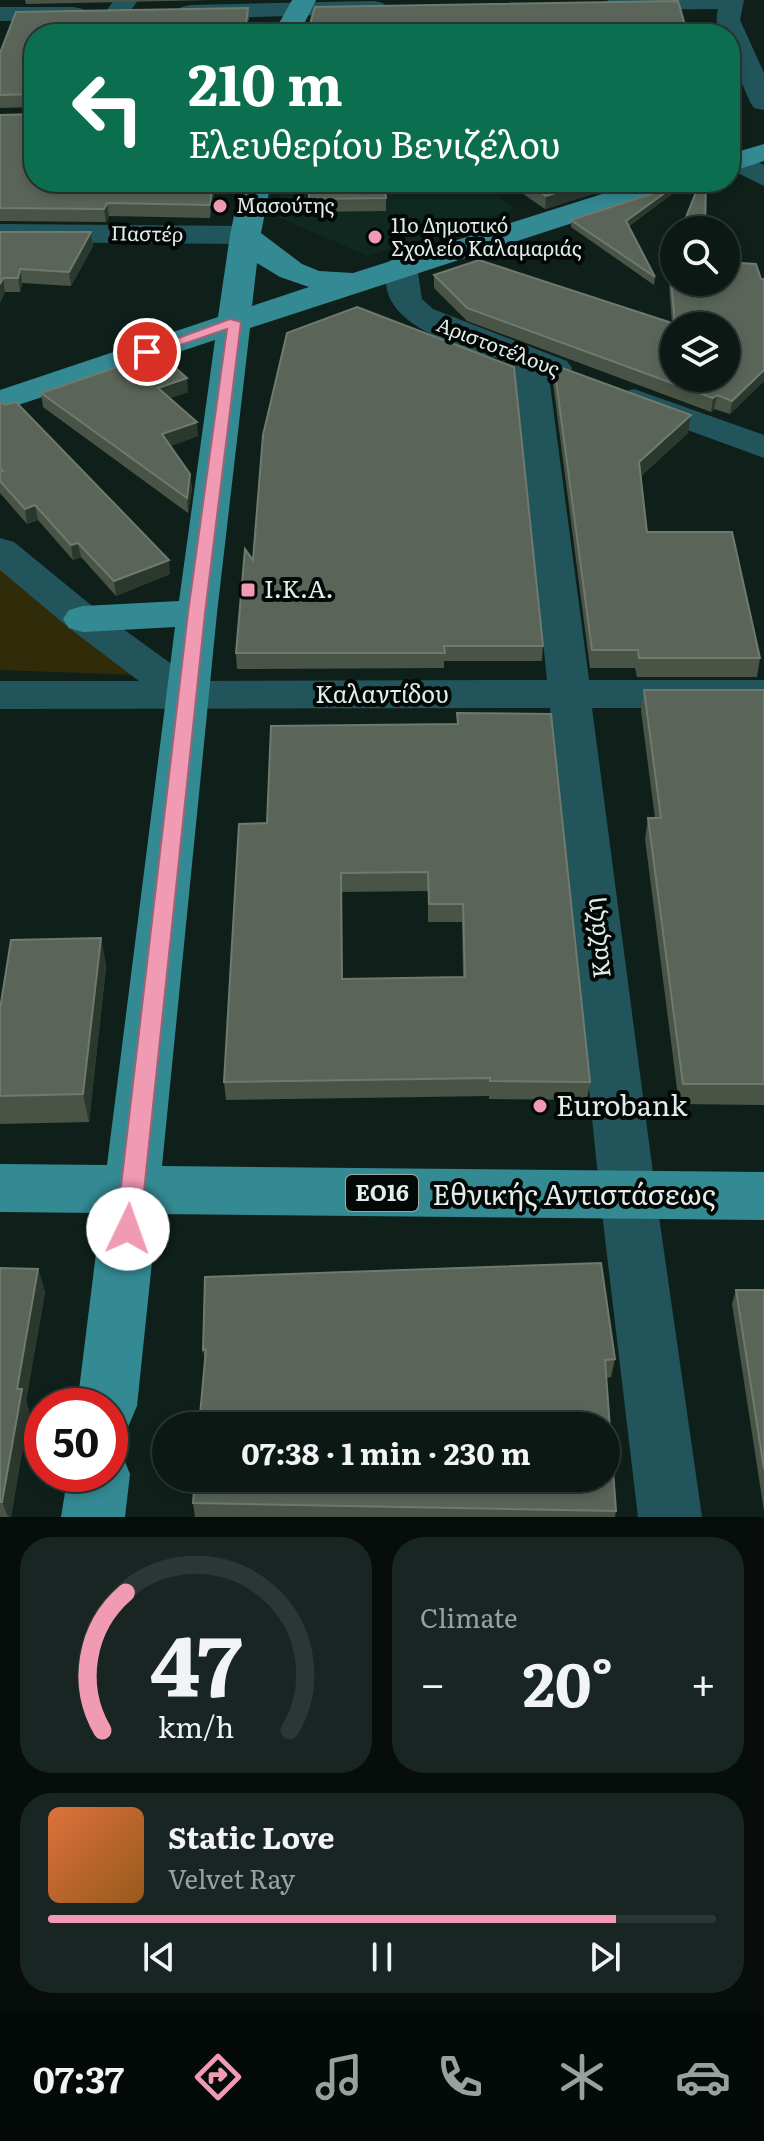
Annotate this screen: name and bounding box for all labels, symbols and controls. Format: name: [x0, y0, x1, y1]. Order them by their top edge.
text: 210 m: [188, 40, 343, 123]
icon: left: [56, 56, 160, 160]
text: Ελευθερίου Βενιζέλου: [188, 116, 560, 169]
place label: Μασούτης: [236, 189, 335, 219]
marker: Μασούτης: [211, 197, 229, 215]
place label: 11ο Δημοτικό Σχολείο Καλαμαριάς: [391, 209, 582, 262]
street label: Παστέρ: [111, 216, 184, 248]
map controls: [660, 216, 740, 392]
button: search: [660, 216, 740, 296]
marker: 11ο Δημοτικό Σχολείο Καλαμαριάς: [366, 228, 384, 246]
street label: Αριστοτέλους: [433, 308, 565, 382]
button: layers: [660, 312, 740, 392]
pin: [113, 318, 181, 386]
icon: arrive: [125, 330, 169, 374]
place label: Ι.Κ.Α.: [264, 570, 334, 605]
marker: Ι.Κ.Α.: [239, 581, 257, 599]
street label: Καλαντίδου: [315, 675, 449, 710]
street label: Καζάζη: [573, 896, 618, 980]
place label: Eurobank: [556, 1083, 688, 1125]
marker: Eurobank: [531, 1097, 549, 1115]
street label: Εθνικής Αντιστάσεως: [432, 1172, 716, 1214]
road number: ΕΟ16: [346, 1175, 418, 1211]
position arrow: [86, 1187, 170, 1271]
speed limit sign: 50: [24, 1388, 128, 1492]
text: 07:38 · 1 min · 230 m: [241, 1430, 531, 1474]
text: Climate: [420, 1597, 518, 1636]
text: 47: [150, 1599, 242, 1723]
text: 20°: [523, 1636, 613, 1725]
text: −: [420, 1648, 446, 1714]
text: +: [690, 1648, 716, 1714]
text: km/h: [158, 1704, 234, 1747]
text: Static Love: [168, 1814, 335, 1858]
text: Velvet Ray: [168, 1858, 295, 1897]
icon: previous: [137, 1935, 181, 1979]
icon: pause: [360, 1935, 404, 1979]
icon: next: [583, 1935, 627, 1979]
icon: directions: [190, 2049, 246, 2105]
icon: music: [311, 2049, 367, 2105]
icon: phone: [432, 2049, 488, 2105]
icon: climate: [554, 2049, 610, 2105]
icon: car: [675, 2049, 731, 2105]
text: 07:37: [33, 2051, 124, 2104]

